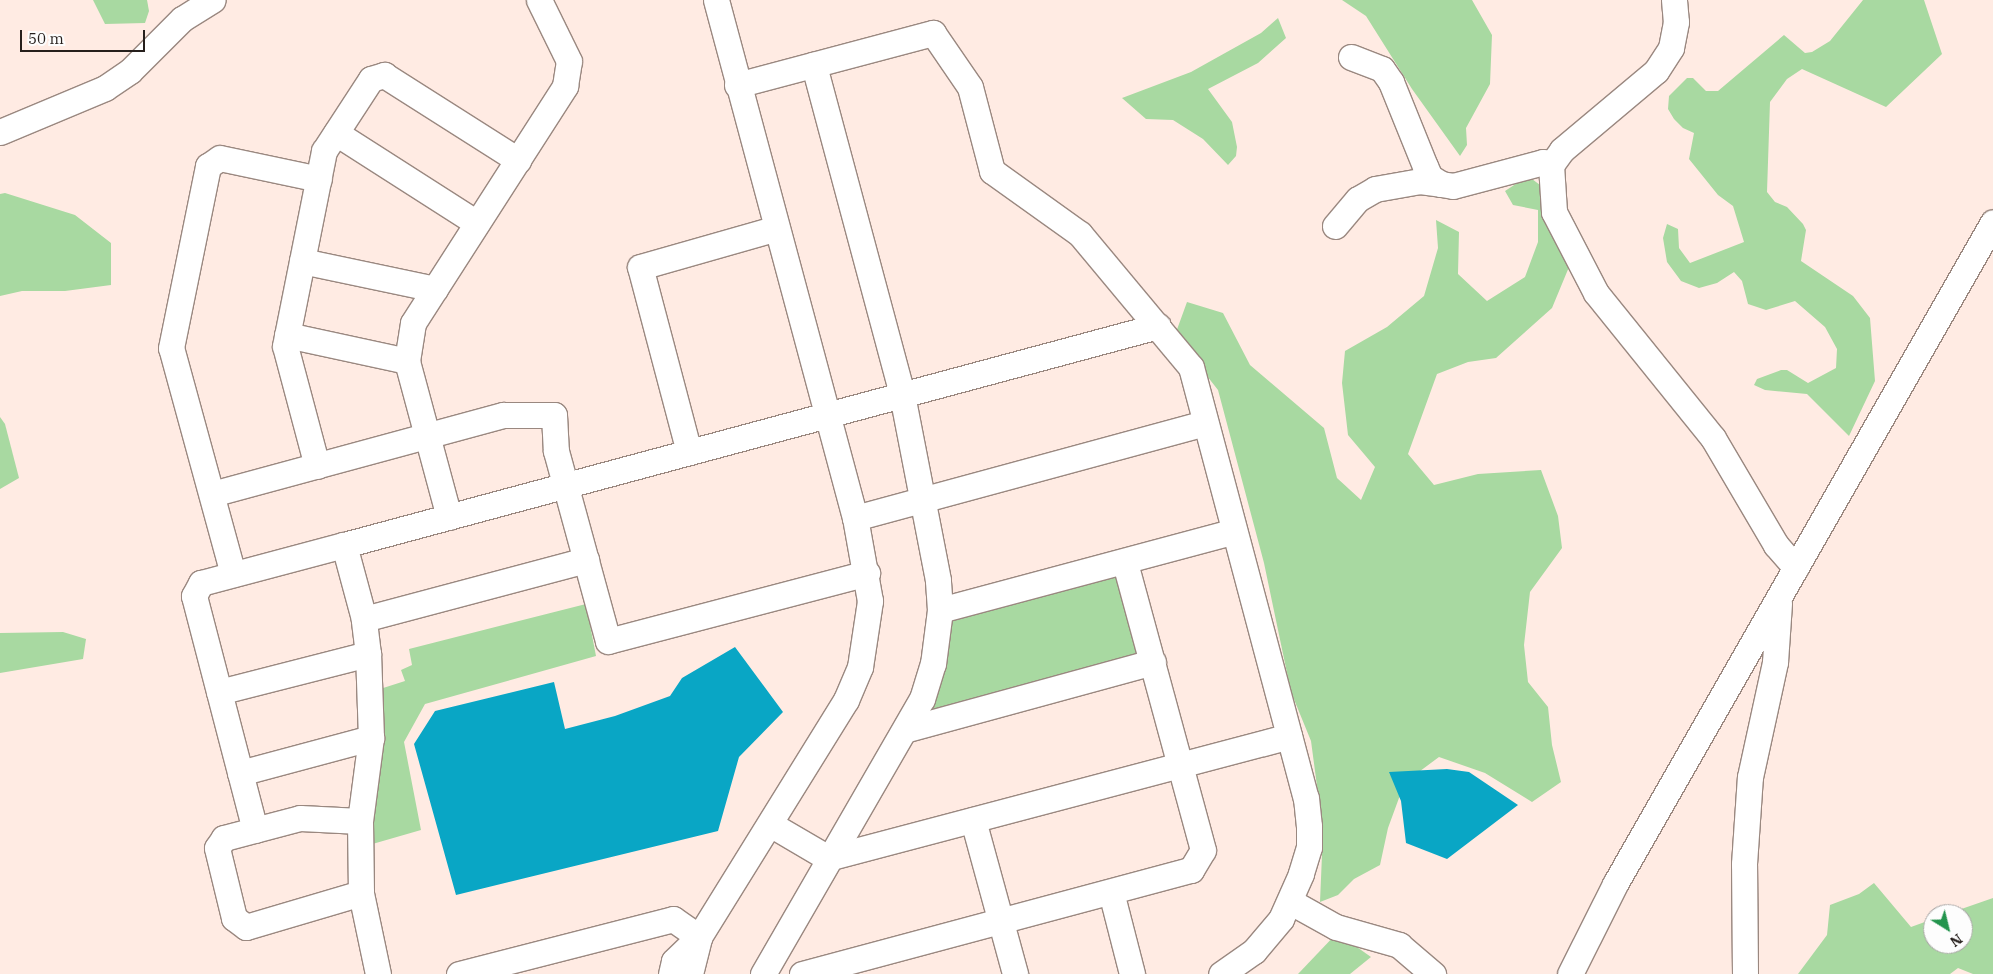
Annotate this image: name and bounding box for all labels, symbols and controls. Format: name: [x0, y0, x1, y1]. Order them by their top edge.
scale bar: [22, 20, 148, 52]
text: 50 m: [28, 29, 64, 48]
north arrow: [1923, 904, 1973, 954]
text: N: [1946, 930, 1966, 951]

